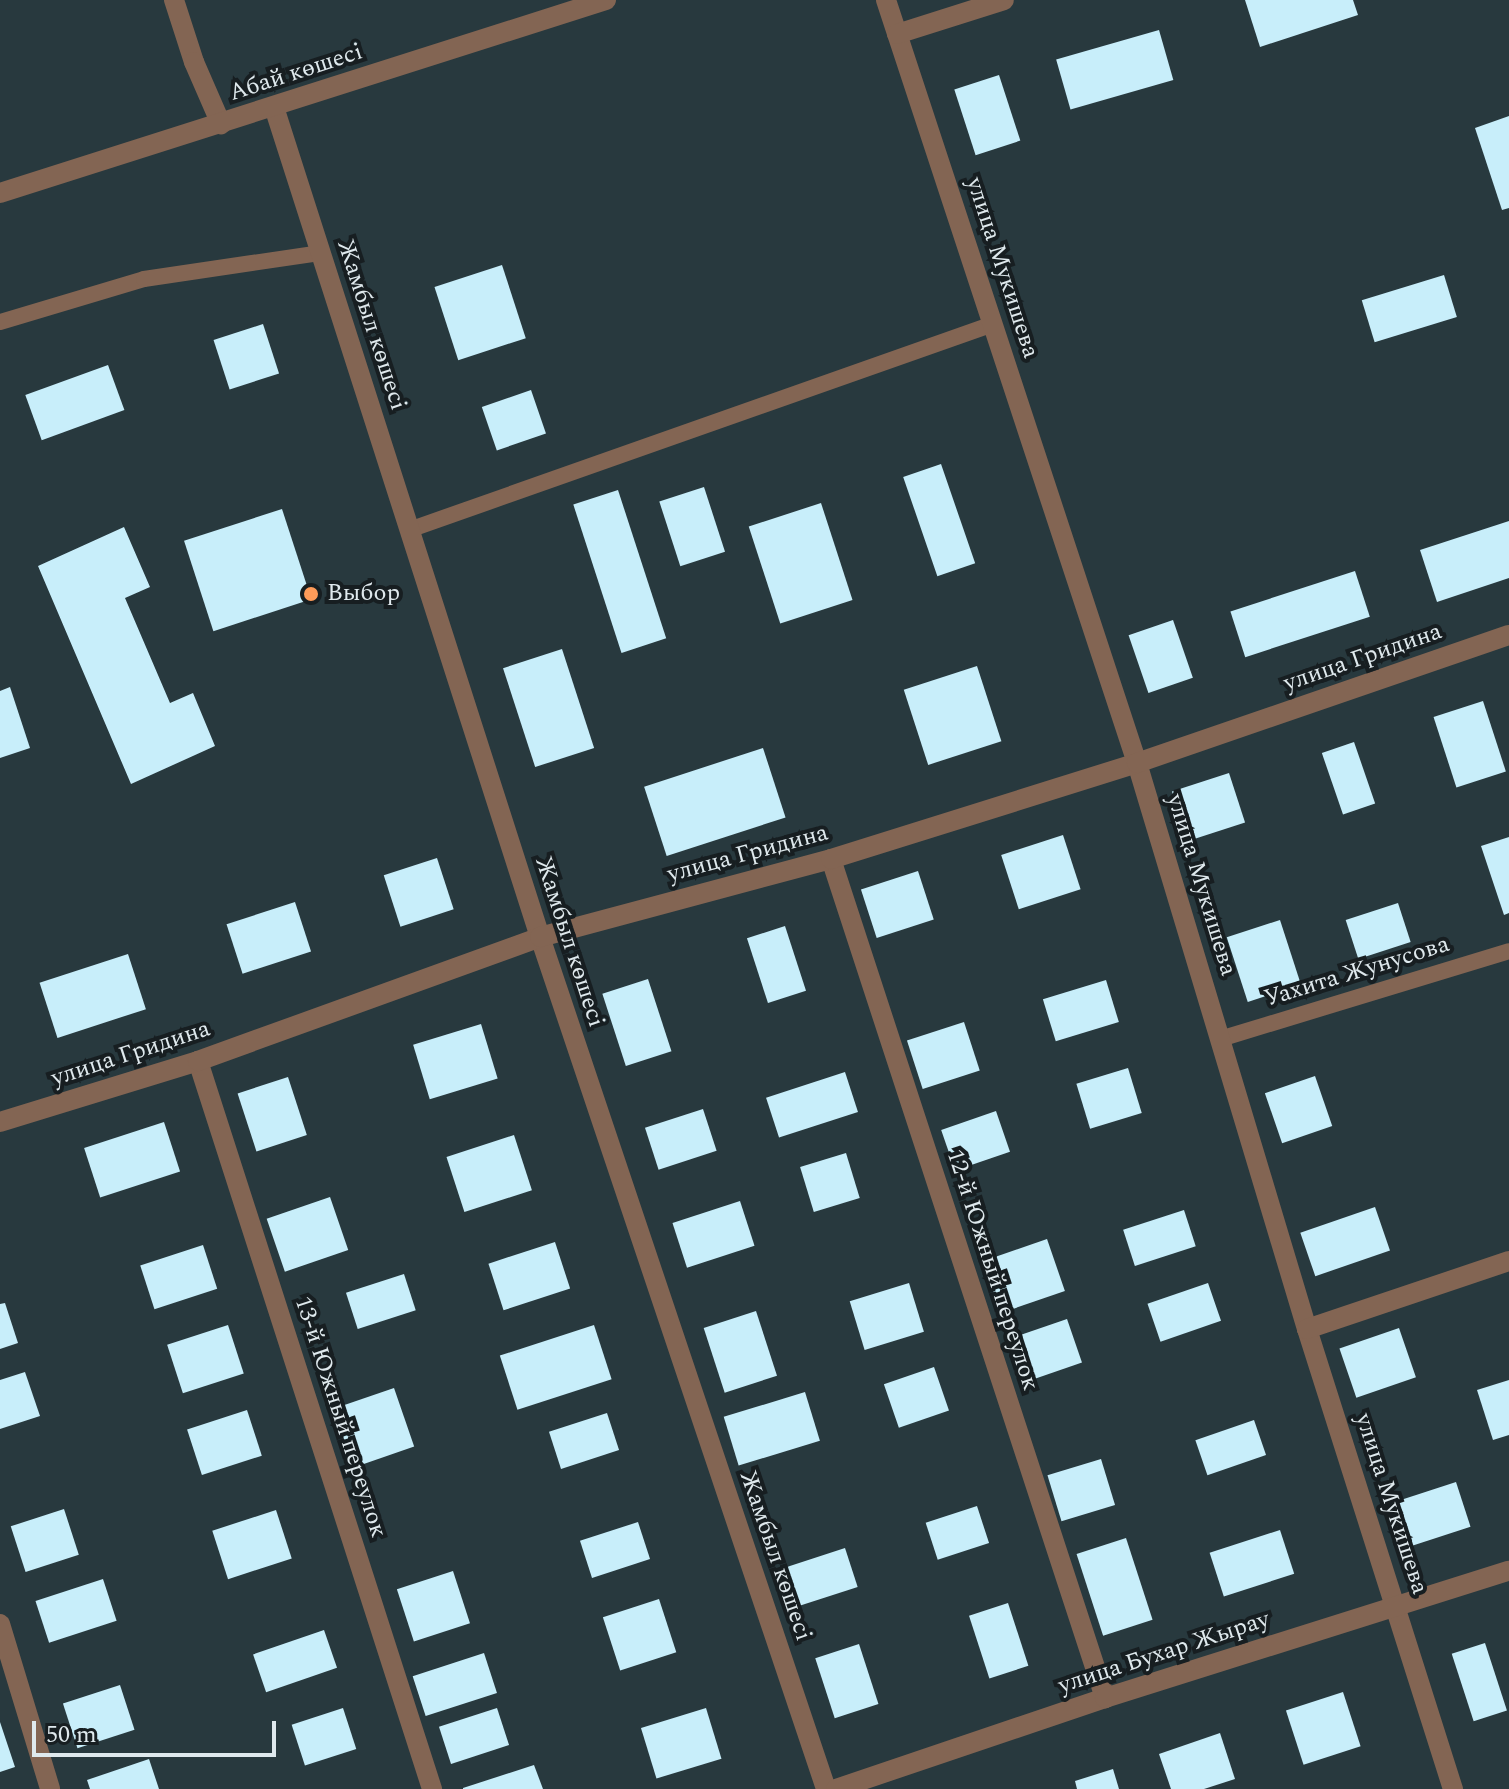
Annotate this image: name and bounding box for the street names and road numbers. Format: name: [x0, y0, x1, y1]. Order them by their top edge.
street label: Абай көшесі: [226, 38, 366, 108]
street label: улица Мукишева: [959, 174, 1045, 362]
street label: Жамбыл көшесі: [330, 236, 412, 414]
street label: улица Гридина: [1280, 617, 1446, 699]
street label: улица Мукишева: [1160, 791, 1242, 979]
street label: улица Гридина: [664, 819, 832, 889]
street label: Жамбыл көшесі: [528, 853, 610, 1031]
street label: Уахита Жунусова: [1261, 930, 1453, 1014]
street label: улица Гридина: [48, 1015, 214, 1093]
street label: 12-й Южный переулок: [939, 1146, 1045, 1394]
street label: 13-й Южный переулок: [287, 1293, 393, 1541]
street label: улица Мукишева: [1348, 1410, 1434, 1598]
street label: Жамбыл көшесі: [732, 1467, 818, 1645]
street label: улица Бухар Жырау: [1055, 1605, 1273, 1701]

